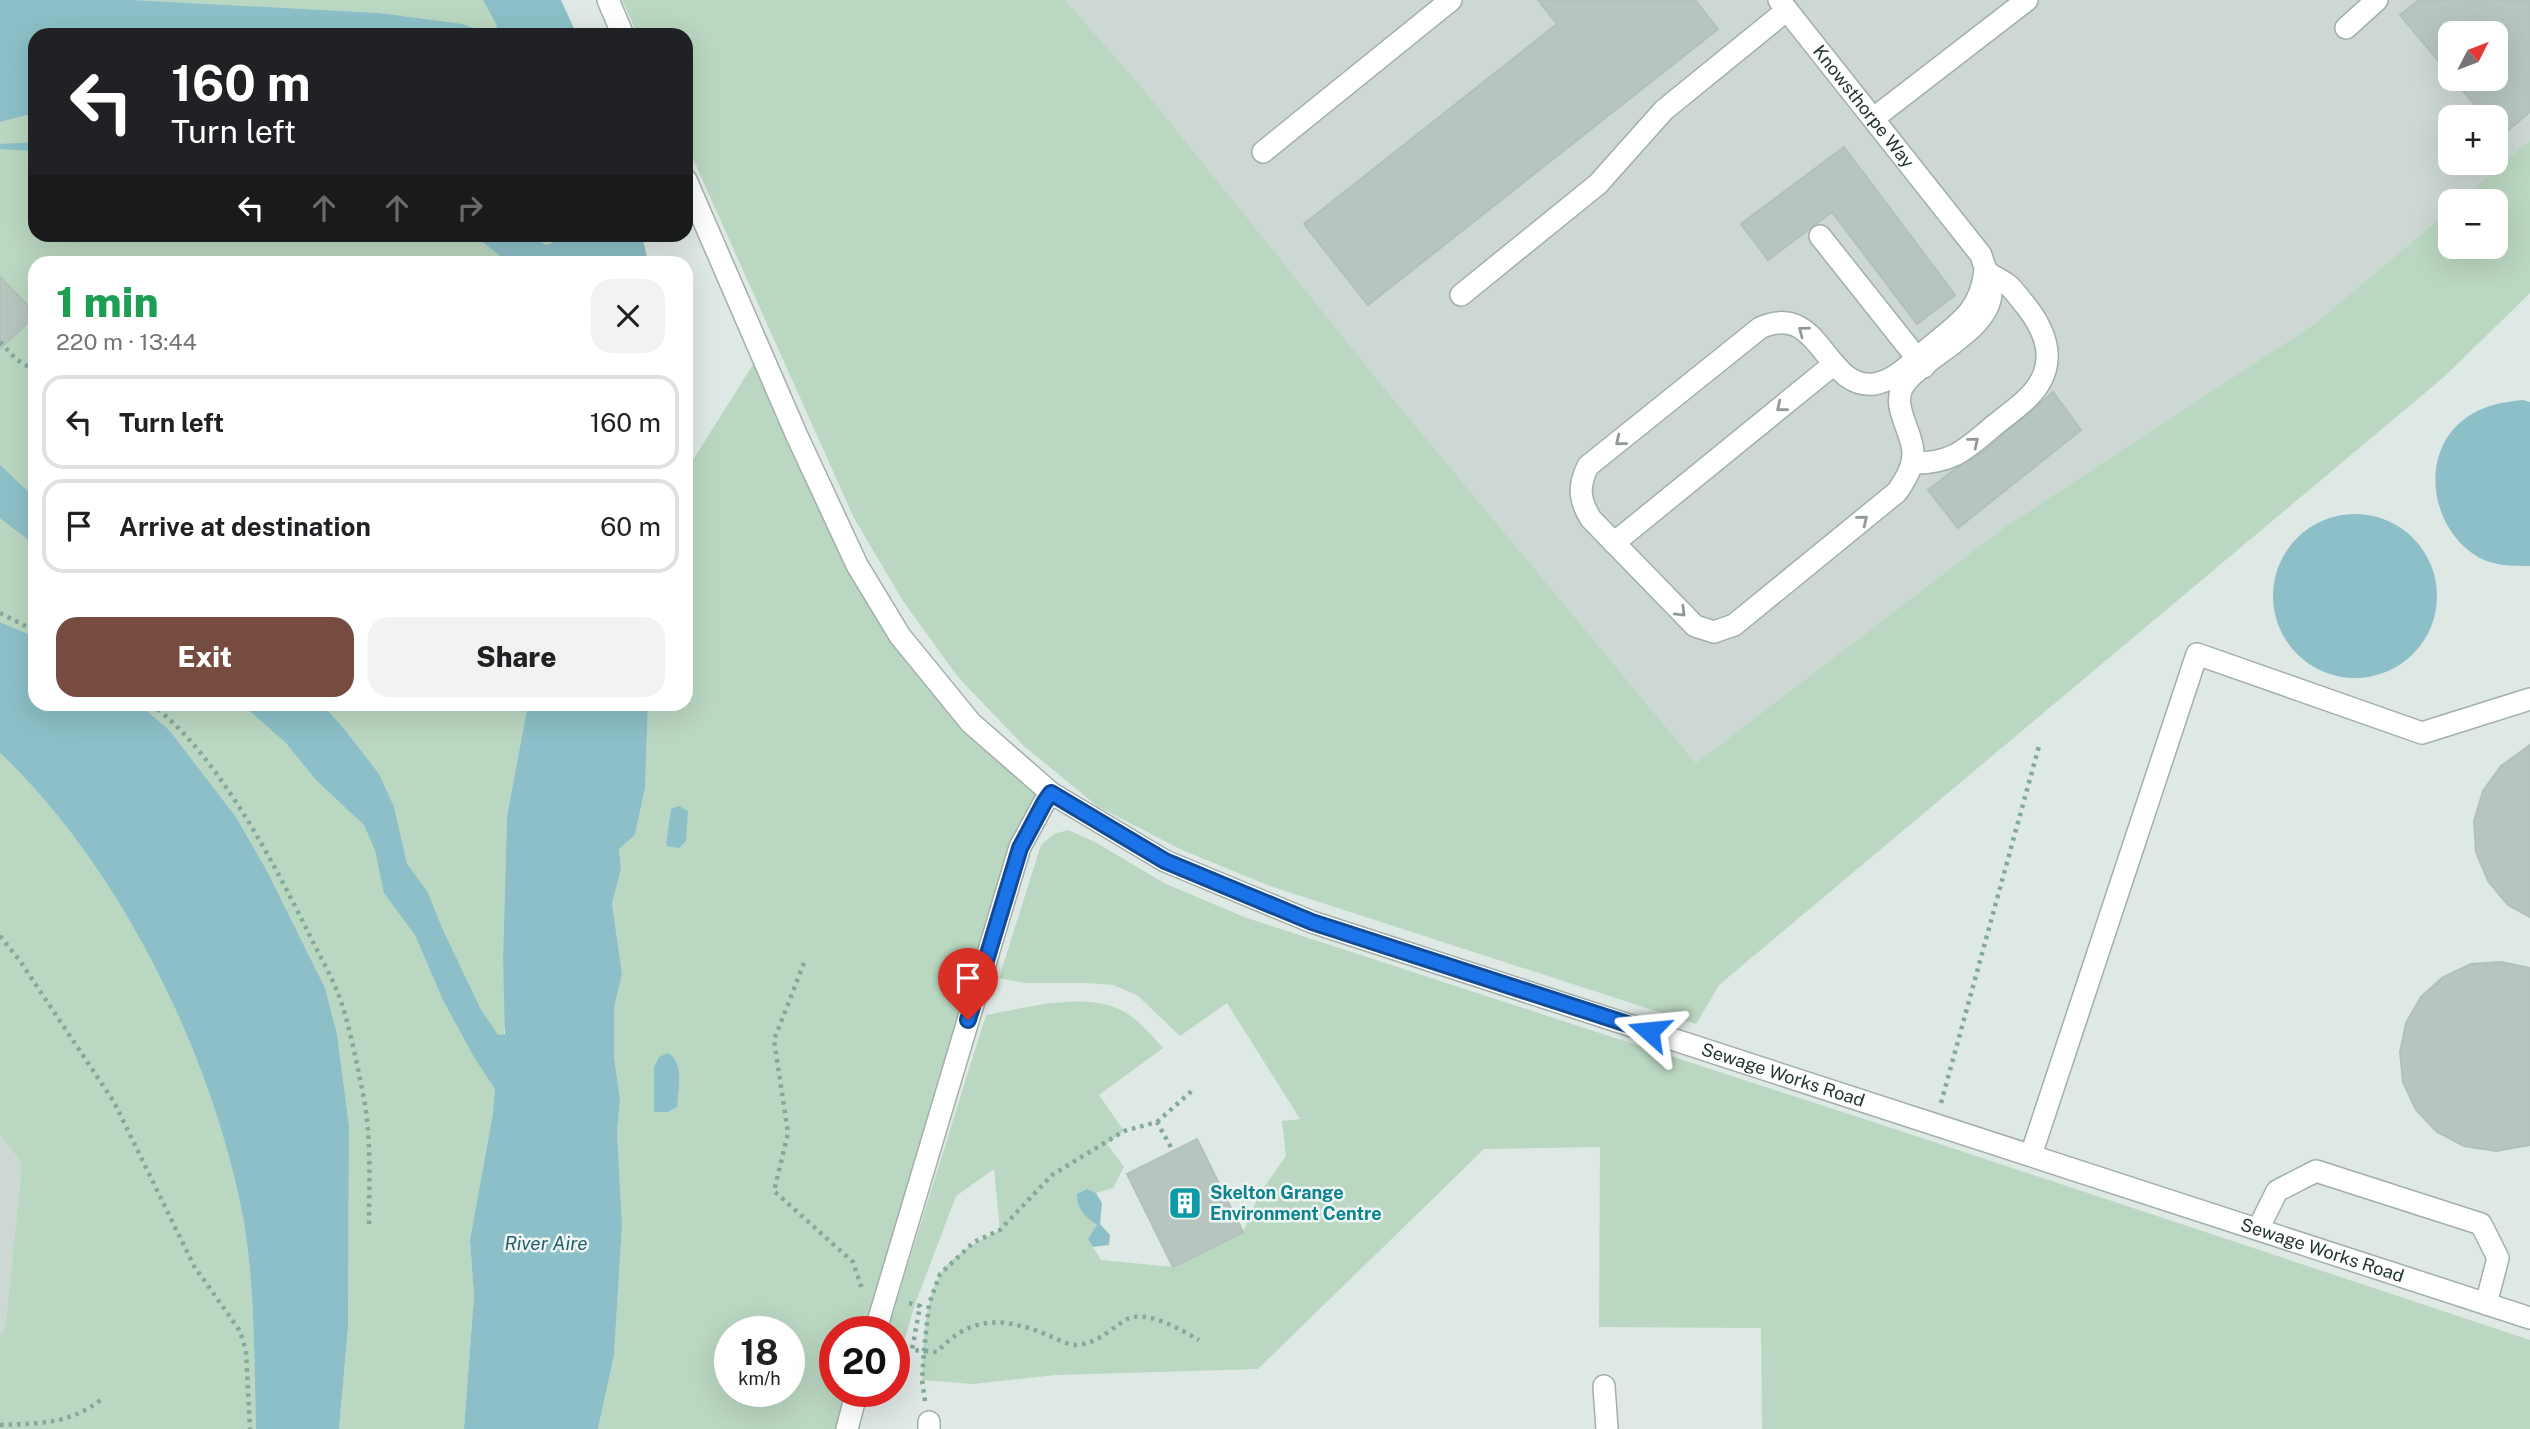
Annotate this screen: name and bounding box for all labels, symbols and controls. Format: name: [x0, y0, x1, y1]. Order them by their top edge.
north arrow: [2438, 21, 2508, 91]
map controls: [2438, 21, 2508, 259]
street label: Knowsthorpe Way: [1809, 41, 1919, 172]
text: 160 m: [171, 54, 311, 112]
icon: left: [56, 56, 147, 147]
button: +: [2438, 105, 2508, 175]
text: Turn left: [171, 113, 296, 150]
icon: left: [232, 189, 270, 227]
icon: ahead: [305, 189, 343, 227]
icon: ahead: [378, 189, 416, 227]
icon: right: [451, 189, 489, 227]
button: −: [2438, 189, 2508, 259]
text: 1 min: [56, 277, 159, 326]
button: close: [591, 279, 665, 353]
one-way arrow: [1799, 327, 1811, 340]
text: 220 m · 13:44: [56, 328, 197, 355]
one-way arrow: [1777, 399, 1790, 411]
icon: left: [60, 403, 98, 441]
text: Turn left: [119, 407, 224, 438]
text: 160 m: [590, 407, 661, 438]
one-way arrow: [1615, 432, 1627, 445]
one-way arrow: [1965, 438, 1978, 450]
icon: arrive: [60, 507, 98, 545]
text: Arrive at destination: [119, 511, 371, 542]
text: 60 m: [600, 511, 661, 542]
one-way arrow: [1854, 516, 1867, 528]
one-way arrow: [1673, 603, 1686, 616]
button: Exit: [56, 617, 354, 697]
button: Share: [368, 617, 665, 697]
pin: [938, 948, 998, 1020]
icon: arrive: [949, 959, 987, 997]
position arrow: [1612, 994, 1686, 1068]
street label: Sewage Works Road: [1699, 1038, 1867, 1111]
place label: Skelton Grange Environment Centre: [1210, 1182, 1382, 1224]
building icon: Skelton Grange Environment Centre: [1166, 1184, 1204, 1222]
street label: Sewage Works Road: [2238, 1214, 2407, 1286]
water label: River Aire: [504, 1232, 588, 1254]
speed limit sign: 20: [819, 1316, 910, 1407]
text: 18: [740, 1332, 779, 1373]
text: km/h: [738, 1368, 781, 1389]

